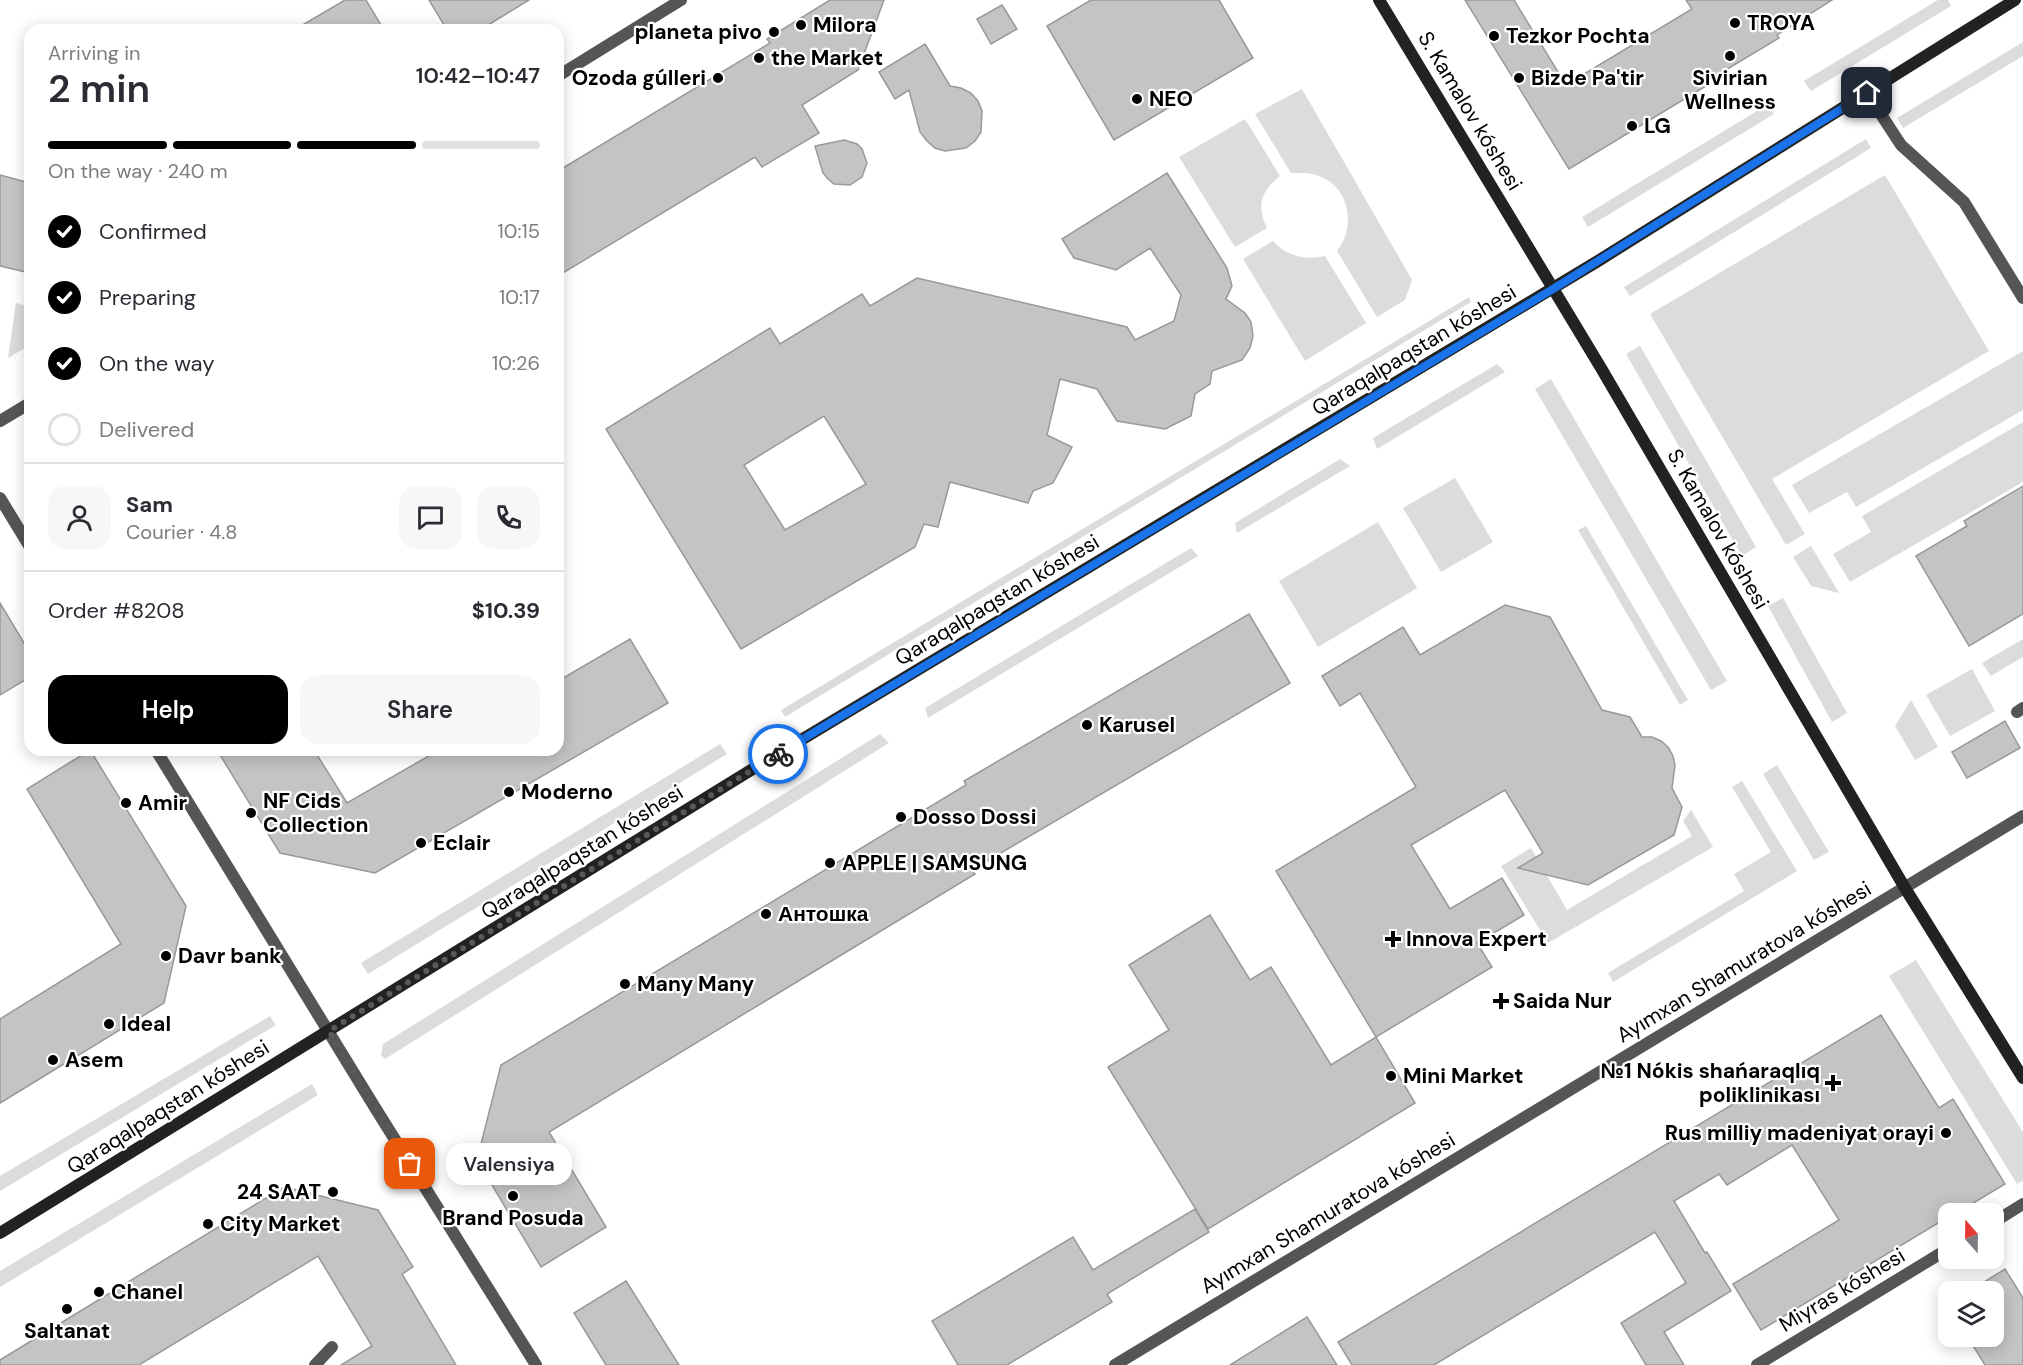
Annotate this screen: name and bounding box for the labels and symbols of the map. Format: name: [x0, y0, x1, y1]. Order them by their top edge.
place label: TROYA: [1747, 9, 1815, 37]
place label: Milora: [813, 11, 877, 39]
marker: TROYA: [1728, 16, 1742, 30]
place label: planeta pivo: [635, 18, 762, 46]
marker: Milora: [794, 18, 808, 32]
place label: Tezkor Pochta: [1506, 22, 1649, 50]
marker: planeta pivo: [767, 25, 781, 39]
street label: S. Kamalov kóshesi: [1411, 26, 1529, 196]
marker: Tezkor Pochta: [1487, 29, 1501, 43]
place label: the Market: [771, 44, 883, 72]
marker: Sivirian Wellness: [1723, 49, 1737, 63]
marker: the Market: [752, 51, 766, 65]
place label: Ozoda gúlleri: [572, 64, 706, 92]
place label: Bizde Pa'tir: [1531, 64, 1644, 92]
place label: Sivirian Wellness: [1684, 64, 1776, 116]
pin: [1841, 67, 1892, 118]
marker: Ozoda gúlleri: [711, 71, 725, 85]
marker: Bizde Pa'tir: [1512, 71, 1526, 85]
place label: NEO: [1149, 85, 1193, 113]
marker: NEO: [1130, 92, 1144, 106]
place label: LG: [1644, 112, 1671, 140]
marker: LG: [1625, 119, 1639, 133]
street label: Qaraqalpaqstan kóshesi: [1307, 278, 1521, 422]
street label: S. Kamalov kóshesi: [1661, 444, 1775, 614]
street label: Qaraqalpaqstan kóshesi: [890, 528, 1104, 672]
place label: Karusel: [1099, 711, 1175, 739]
marker: Karusel: [1080, 718, 1094, 732]
courier: [748, 724, 808, 784]
street label: Qaraqalpaqstan kóshesi: [475, 778, 689, 926]
place label: Moderno: [521, 778, 613, 806]
marker: Moderno: [502, 785, 516, 799]
place label: NF Cids Collection: [263, 787, 368, 839]
place label: Amir: [138, 789, 187, 817]
marker: Amir: [119, 796, 133, 810]
place label: Dosso Dossi: [913, 803, 1037, 831]
marker: NF Cids Collection: [244, 806, 258, 820]
marker: Dosso Dossi: [894, 810, 908, 824]
place label: Eclair: [433, 829, 491, 857]
marker: Eclair: [414, 836, 428, 850]
place label: APPLE | SAMSUNG: [842, 849, 1027, 877]
marker: APPLE | SAMSUNG: [823, 856, 837, 870]
street label: Ayımxan Shamuratova kóshesi: [1612, 875, 1876, 1049]
place label: Антошка: [778, 900, 869, 928]
marker: Антошка: [759, 907, 773, 921]
place label: Innova Expert: [1406, 925, 1547, 953]
marker: Innova Expert: [1384, 930, 1402, 948]
place label: Davr bank: [178, 942, 281, 970]
marker: Davr bank: [159, 949, 173, 963]
place label: Many Many: [637, 970, 755, 998]
marker: Many Many: [618, 977, 632, 991]
place label: Saida Nur: [1513, 987, 1612, 1015]
marker: Saida Nur: [1494, 994, 1508, 1008]
place label: Ideal: [121, 1010, 171, 1038]
marker: Ideal: [102, 1017, 116, 1031]
street label: Qaraqalpaqstan kóshesi: [61, 1033, 275, 1181]
place label: Asem: [65, 1046, 123, 1074]
marker: Asem: [46, 1053, 60, 1067]
place label: №1 Nókis shańaraqlıq poliklinikası: [1601, 1057, 1820, 1109]
place label: Mini Market: [1403, 1062, 1523, 1090]
marker: Mini Market: [1384, 1069, 1398, 1083]
marker: №1 Nókis shańaraqlıq poliklinikası: [1824, 1074, 1842, 1092]
place label: Rus milliy madeniyat orayi: [1665, 1119, 1934, 1147]
street label: Ayımxan Shamuratova kóshesi: [1196, 1126, 1460, 1300]
marker: Rus milliy madeniyat orayi: [1939, 1126, 1953, 1140]
pin: [384, 1138, 435, 1189]
callout: Valensiya: [446, 1143, 572, 1185]
place label: 24 SAAT: [237, 1178, 321, 1206]
marker: 24 SAAT: [326, 1185, 340, 1199]
marker: Brand Posuda: [506, 1189, 520, 1203]
north arrow: [1938, 1203, 2004, 1269]
place label: Brand Posuda: [442, 1204, 584, 1232]
place label: City Market: [220, 1210, 340, 1238]
marker: City Market: [201, 1217, 215, 1231]
street label: Miyras kóshesi: [1774, 1241, 1910, 1339]
place label: Chanel: [111, 1278, 183, 1306]
marker: Chanel: [92, 1285, 106, 1299]
marker: Saltanat: [60, 1302, 74, 1316]
place label: Saltanat: [24, 1317, 110, 1345]

